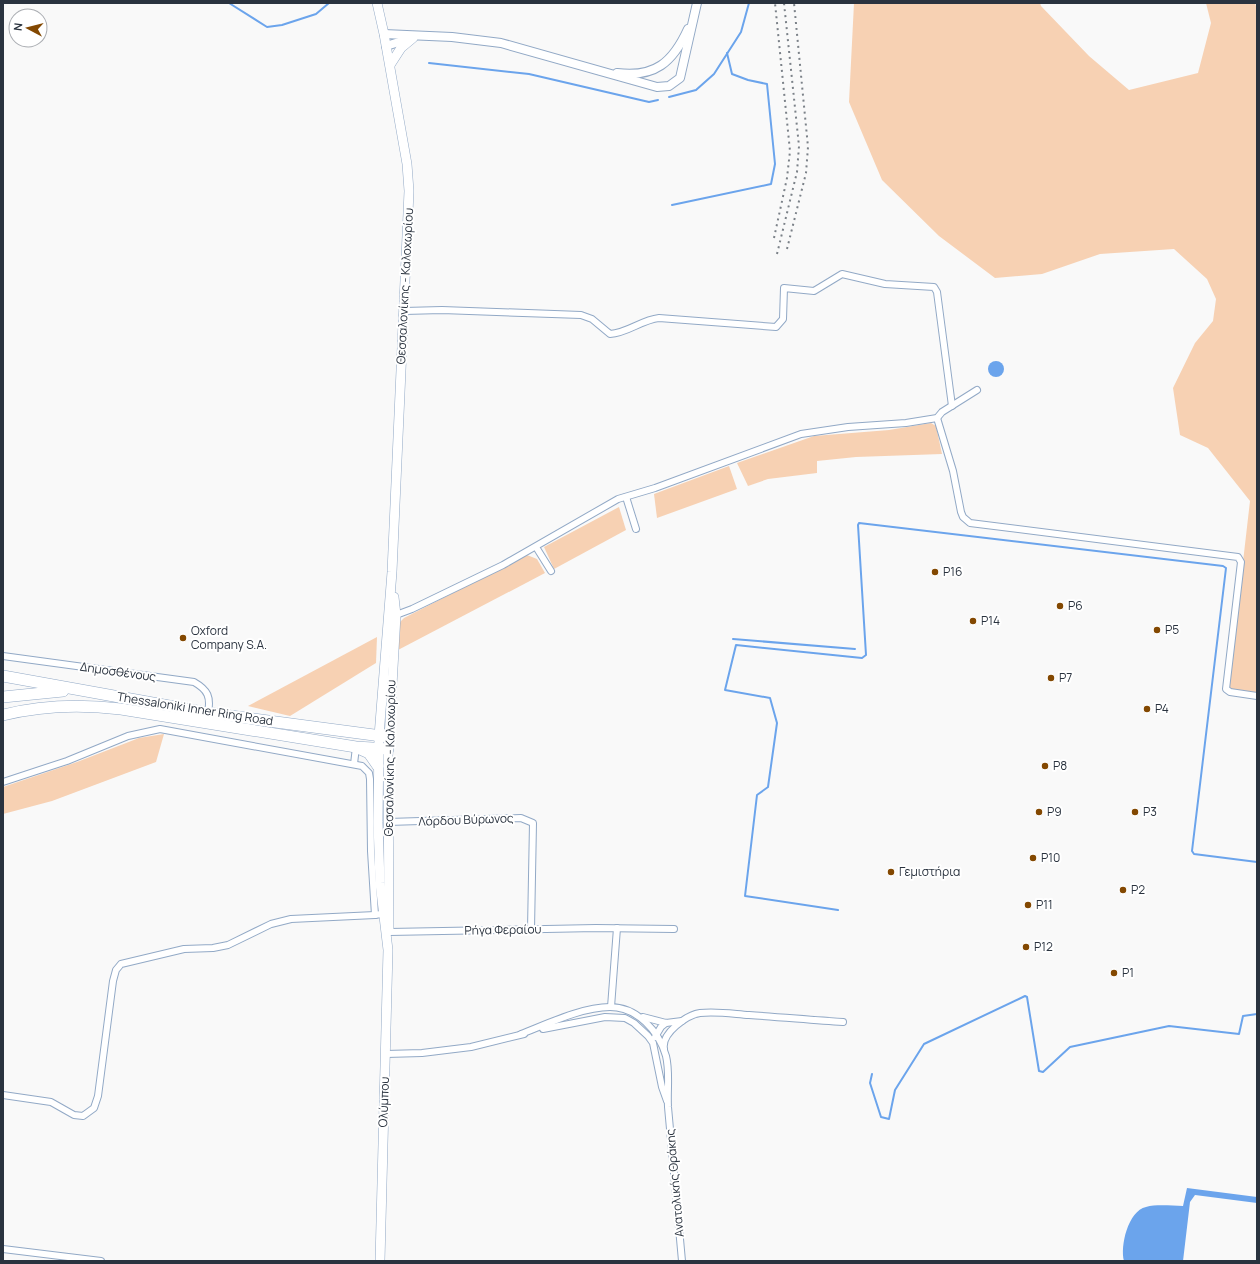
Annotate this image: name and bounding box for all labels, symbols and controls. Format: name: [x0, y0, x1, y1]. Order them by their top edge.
north arrow: [8, 8, 48, 48]
text: N: [10, 22, 26, 32]
street label: Θεσσαλονίκης - Καλοχωρίου: [392, 207, 417, 365]
place label: P16: [943, 563, 962, 580]
marker: P16: [930, 567, 940, 577]
place label: P6: [1068, 597, 1083, 614]
marker: P6: [1055, 601, 1065, 611]
place label: P14: [981, 612, 1000, 629]
marker: P14: [968, 616, 978, 626]
place label: P5: [1165, 621, 1179, 638]
place label: Oxford Company S.A.: [191, 622, 267, 653]
marker: P5: [1152, 625, 1162, 635]
marker: Oxford Company S.A.: [178, 633, 188, 643]
street label: Δημοσθένους: [79, 658, 158, 685]
place label: P7: [1059, 669, 1072, 686]
marker: P7: [1046, 673, 1056, 683]
street label: Θεσσαλονίκης - Καλοχωρίου: [380, 679, 399, 837]
street label: Thessaloniki Inner Ring Road: [116, 688, 274, 729]
place label: P4: [1155, 700, 1169, 717]
marker: P4: [1142, 704, 1152, 714]
place label: P8: [1053, 757, 1067, 774]
marker: P8: [1040, 761, 1050, 771]
place label: P9: [1047, 803, 1062, 820]
place label: P3: [1143, 803, 1157, 820]
marker: P9: [1034, 807, 1044, 817]
marker: P3: [1130, 807, 1140, 817]
street label: Λόρδου Βύρωνος: [418, 809, 514, 830]
place label: P10: [1041, 849, 1060, 866]
marker: P10: [1028, 853, 1038, 863]
place label: Γεμιστήρια: [899, 863, 960, 880]
marker: Γεμιστήρια: [886, 867, 896, 877]
place label: P2: [1131, 881, 1145, 898]
marker: P2: [1118, 885, 1128, 895]
place label: P11: [1036, 896, 1053, 913]
marker: P11: [1023, 900, 1033, 910]
street label: Ρήγα Φεραίου: [464, 920, 542, 939]
place label: P12: [1034, 938, 1053, 955]
marker: P12: [1021, 942, 1031, 952]
place label: P1: [1122, 964, 1134, 981]
marker: P1: [1109, 968, 1119, 978]
street label: Ολύμπου: [374, 1076, 393, 1128]
street label: Ανατολικής Θράκης: [661, 1128, 688, 1238]

